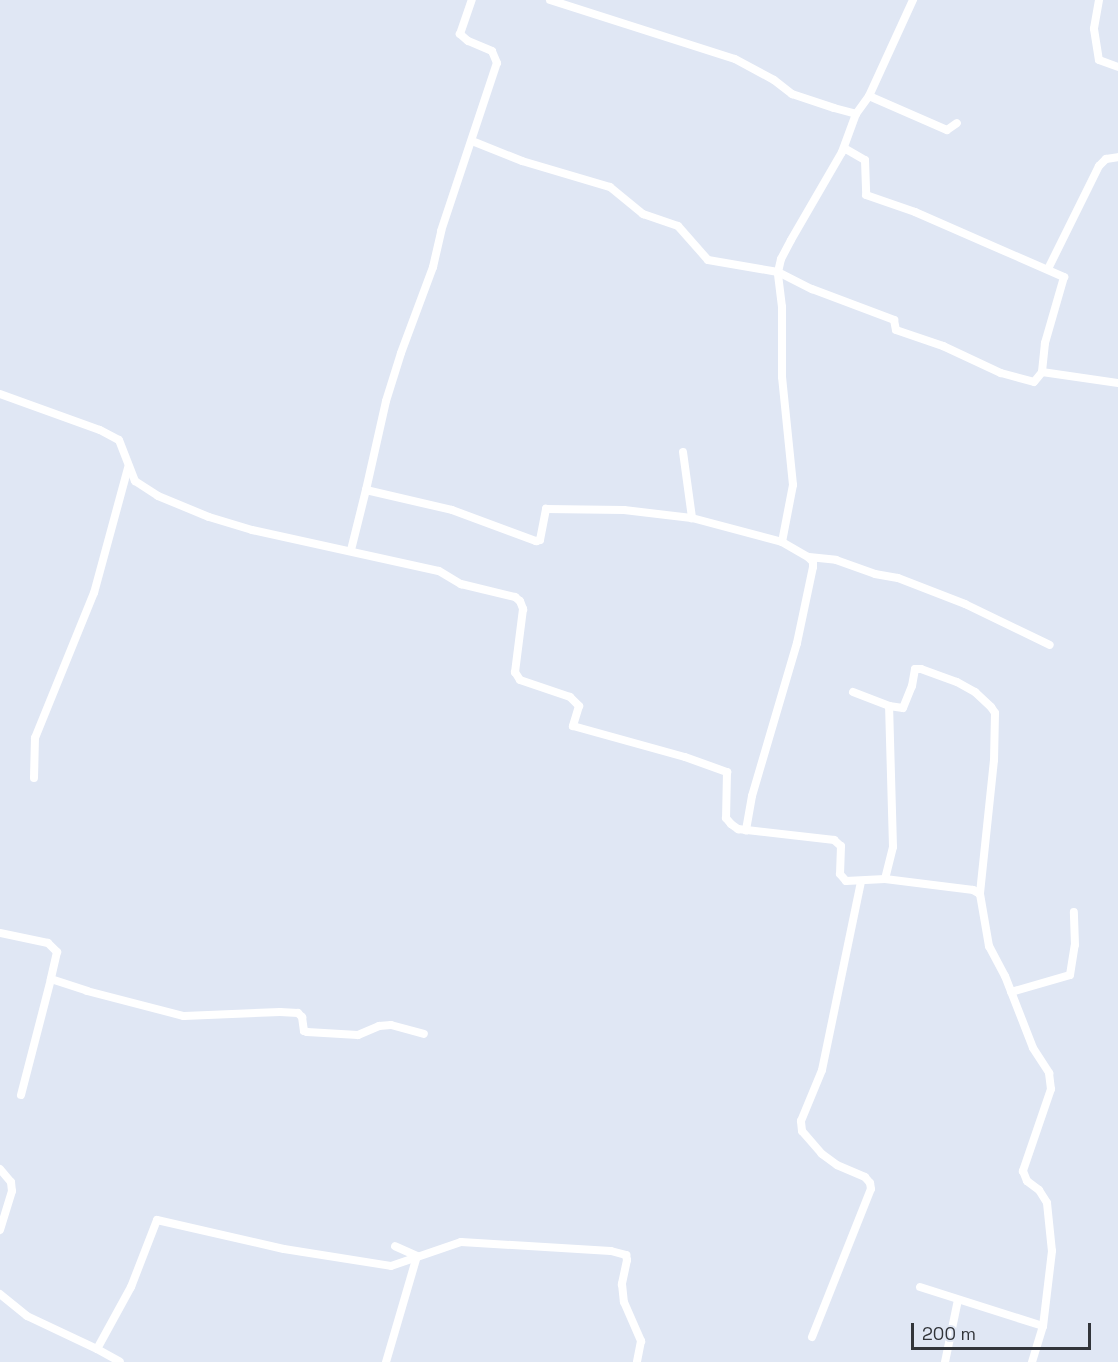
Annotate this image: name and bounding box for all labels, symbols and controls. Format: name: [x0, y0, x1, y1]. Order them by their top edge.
scale bar: [914, 1311, 1094, 1349]
text: 200 m: [922, 1322, 976, 1345]

